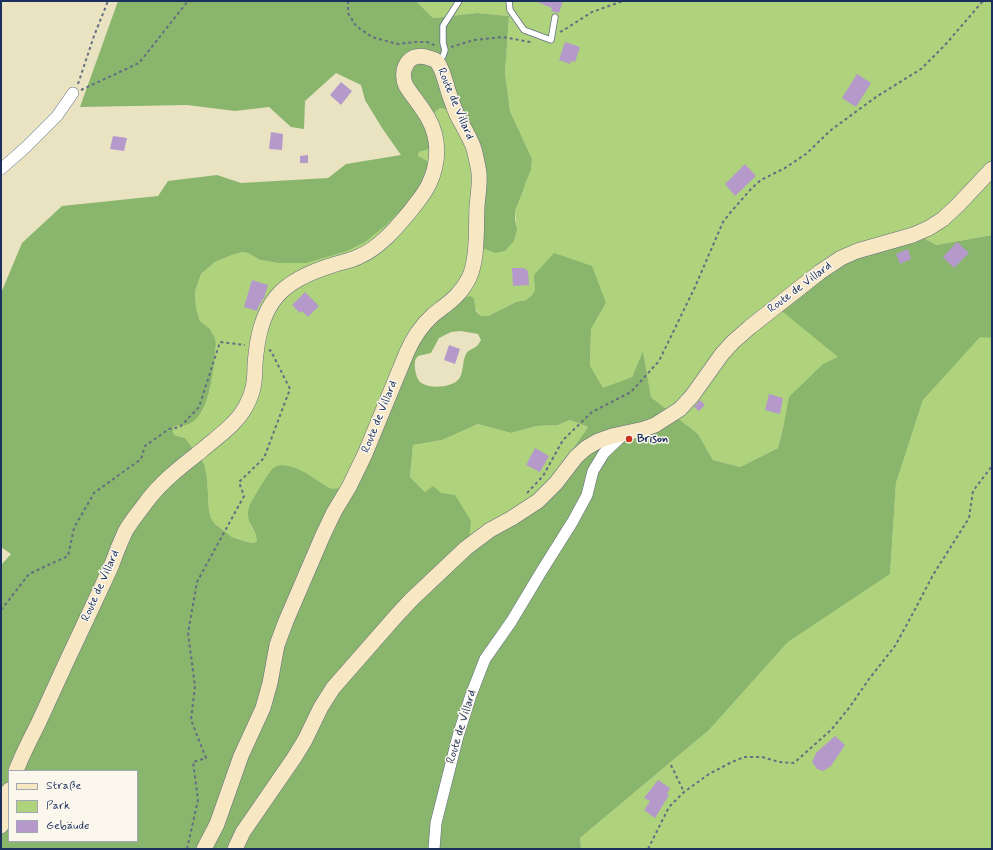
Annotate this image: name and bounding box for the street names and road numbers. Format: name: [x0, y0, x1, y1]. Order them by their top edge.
street label: Route de Villard: [433, 66, 477, 142]
street label: Route de Villard: [765, 259, 835, 317]
street label: Route de Villard: [359, 379, 401, 455]
street label: Route de Villard: [79, 548, 123, 624]
street label: Route de Villard: [444, 688, 480, 766]

